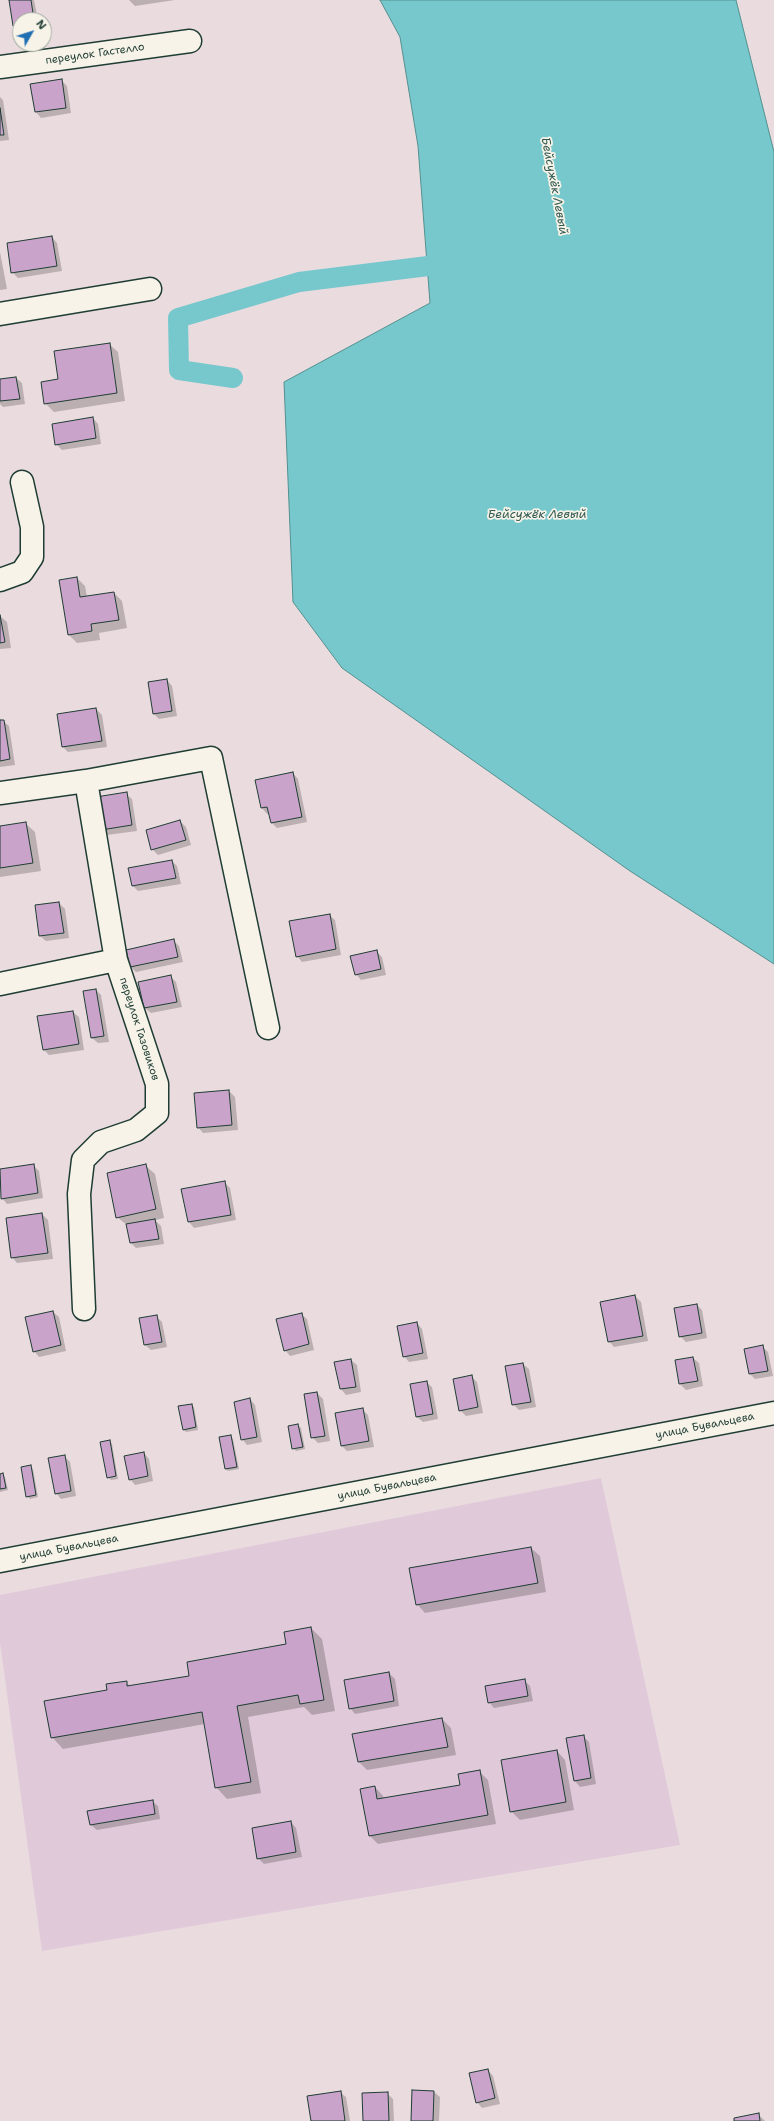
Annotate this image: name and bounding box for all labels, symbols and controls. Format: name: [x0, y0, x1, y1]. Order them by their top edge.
north arrow: [12, 12, 52, 52]
text: N: [32, 17, 50, 33]
street label: переулок Гастелло: [45, 41, 145, 67]
water label: Бейсужёк Левый: [537, 136, 571, 236]
water label: Бейсужёк Левый: [488, 508, 586, 522]
street label: переулок Газовиков: [116, 976, 162, 1082]
street label: улица Бувальцева: [654, 1410, 756, 1442]
street label: улица Бувальцева: [336, 1471, 438, 1503]
street label: улица Бувальцева: [18, 1532, 120, 1564]

